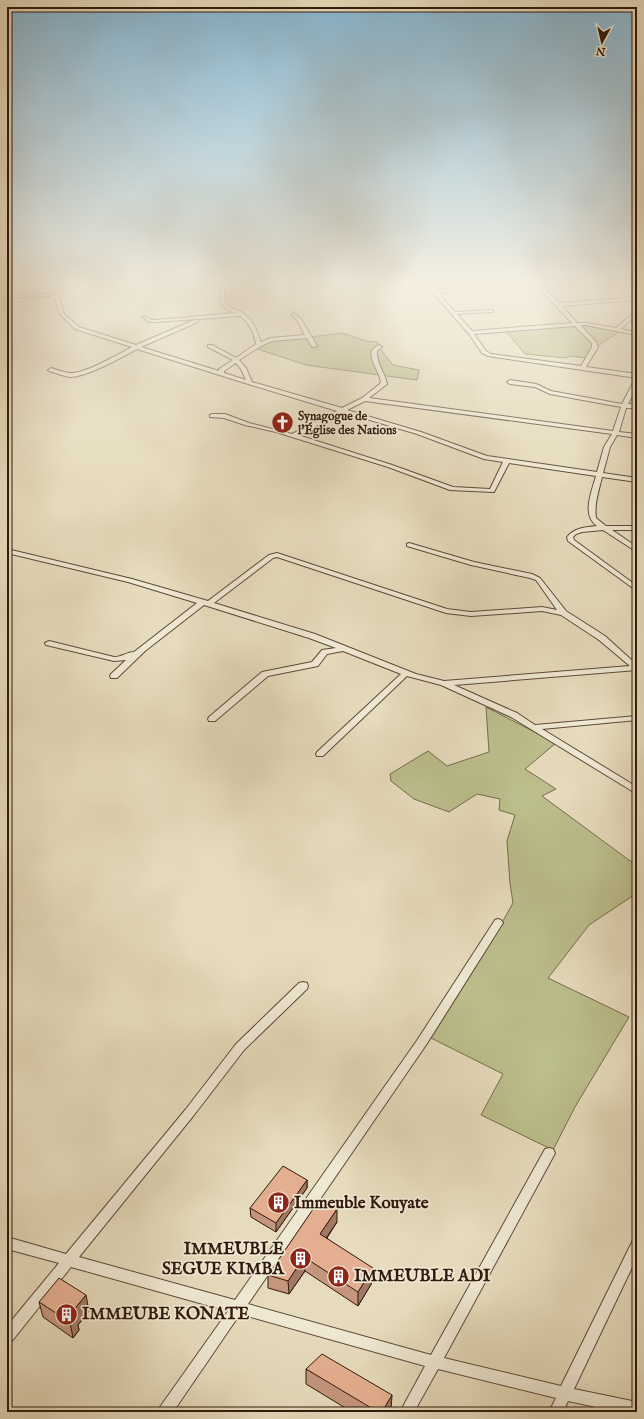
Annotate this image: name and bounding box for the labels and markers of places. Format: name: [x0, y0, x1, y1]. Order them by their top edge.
place label: Synagogue de l'Église des Nations: [297, 409, 397, 439]
church icon: Synagogue de l'Église des Nations: [270, 410, 296, 436]
building icon: Immeuble Kouyate: [266, 1190, 292, 1216]
place label: Immeuble Kouyate: [294, 1193, 429, 1214]
place label: IMMEUBLE SEGUE KIMBA: [162, 1239, 285, 1280]
building icon: IMMEUBLE SEGUE KIMBA: [287, 1246, 313, 1272]
building icon: IMMEUBLE ADI: [325, 1263, 351, 1289]
place label: IMMEUBLE ADI: [354, 1266, 491, 1287]
building icon: IMMEUBE KONATE: [53, 1301, 79, 1327]
place label: IMMEUBE KONATE: [82, 1304, 250, 1325]

